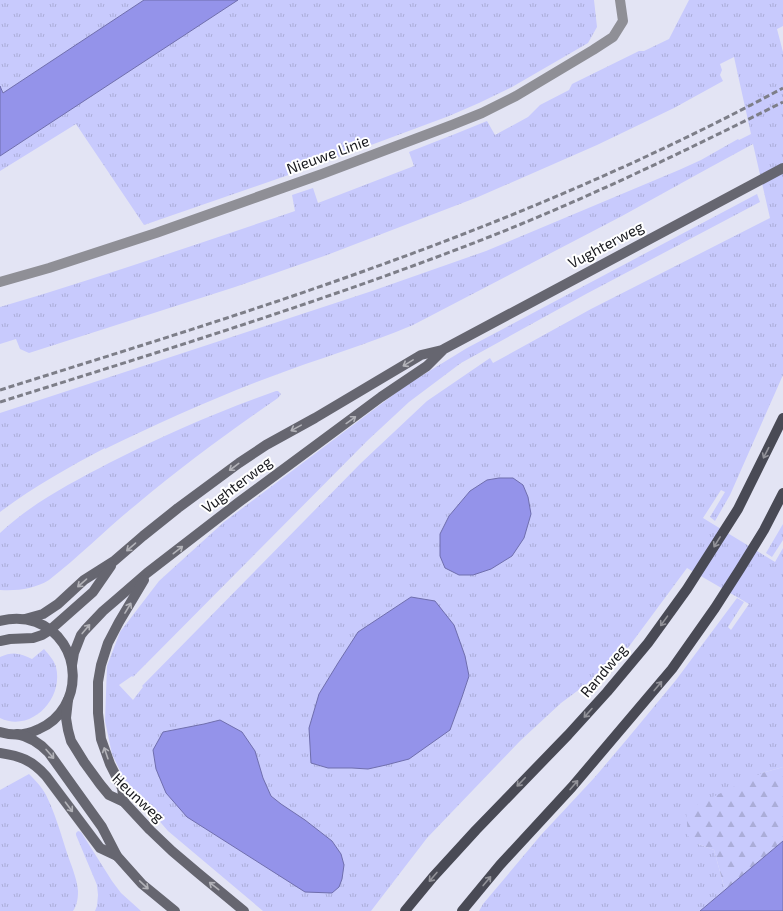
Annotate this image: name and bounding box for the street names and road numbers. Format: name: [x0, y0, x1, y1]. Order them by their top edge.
street label: Nieuwe Linie: [284, 131, 371, 177]
street label: Vughterweg: [565, 216, 647, 272]
street label: Vughterweg: [198, 452, 275, 516]
street label: Randweg: [576, 640, 631, 700]
street label: Heunweg: [109, 769, 169, 826]

